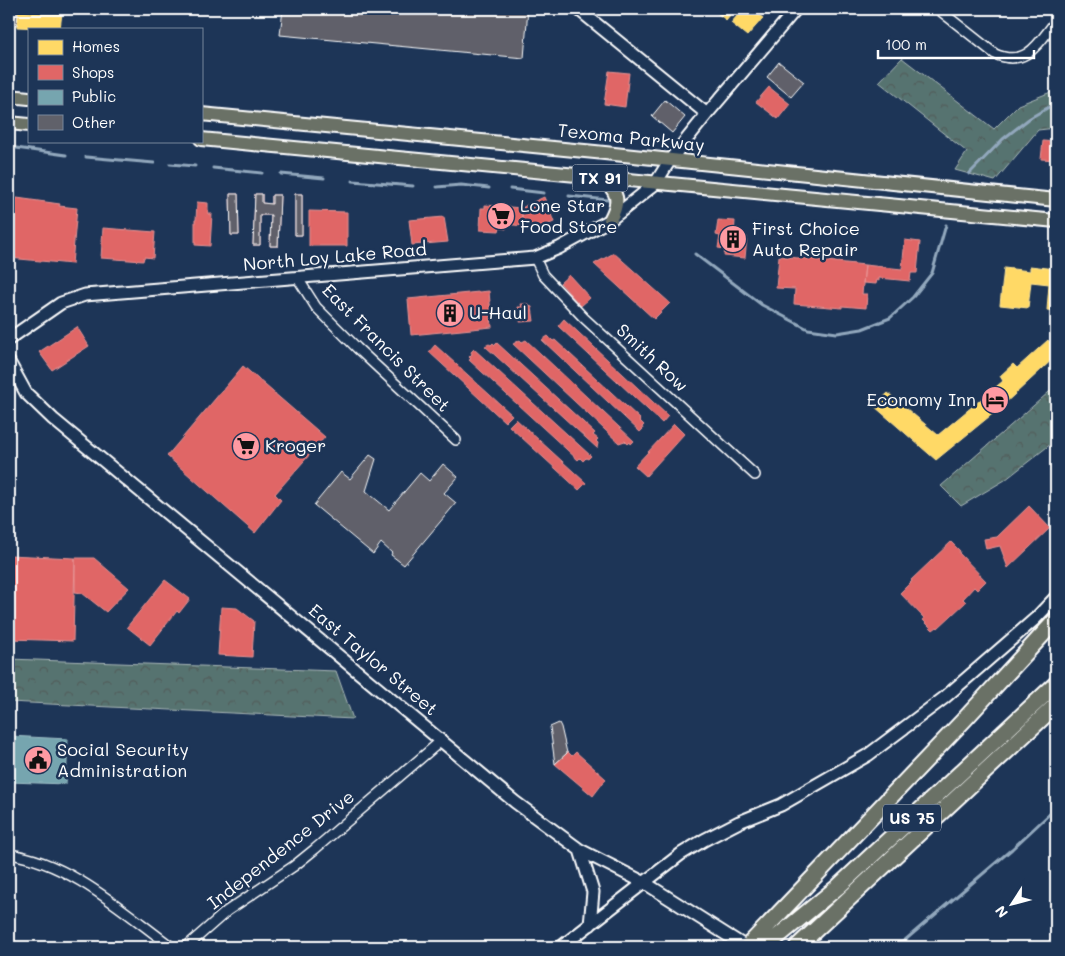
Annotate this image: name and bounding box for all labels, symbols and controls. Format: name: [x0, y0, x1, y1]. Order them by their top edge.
legend: [28, 28, 202, 142]
scale bar: [878, 28, 1034, 60]
text: 100 m: [885, 34, 927, 54]
text: Homes: [72, 36, 120, 56]
text: Shops: [72, 62, 114, 82]
text: Public: [72, 86, 116, 106]
text: Other: [72, 112, 116, 132]
street label: Texoma Parkway: [556, 117, 706, 157]
road number: TX 91: [572, 164, 628, 192]
place label: Lone Star Food Store: [520, 193, 618, 238]
supermarket icon: Lone Star Food Store: [486, 201, 516, 231]
place label: First Choice Auto Repair: [752, 216, 860, 261]
building icon: First Choice Auto Repair: [718, 224, 748, 254]
street label: North Loy Lake Road: [242, 236, 428, 276]
street label: East Francis Street: [317, 278, 456, 417]
building icon: U-Haul: [435, 298, 465, 328]
place label: U-Haul: [469, 300, 527, 324]
street label: Smith Row: [612, 318, 694, 397]
hotel icon: Economy Inn: [980, 385, 1010, 415]
place label: Economy Inn: [866, 387, 976, 411]
supermarket icon: Kroger: [231, 431, 261, 461]
place label: Kroger: [265, 433, 326, 457]
street label: East Taylor Street: [304, 598, 443, 720]
place label: Social Security Administration: [57, 737, 189, 782]
public building icon: Social Security Administration: [23, 745, 53, 775]
street label: Independence Drive: [202, 784, 359, 914]
road number: US 75: [883, 804, 941, 831]
north arrow: [988, 878, 1038, 928]
text: N: [990, 902, 1012, 922]

